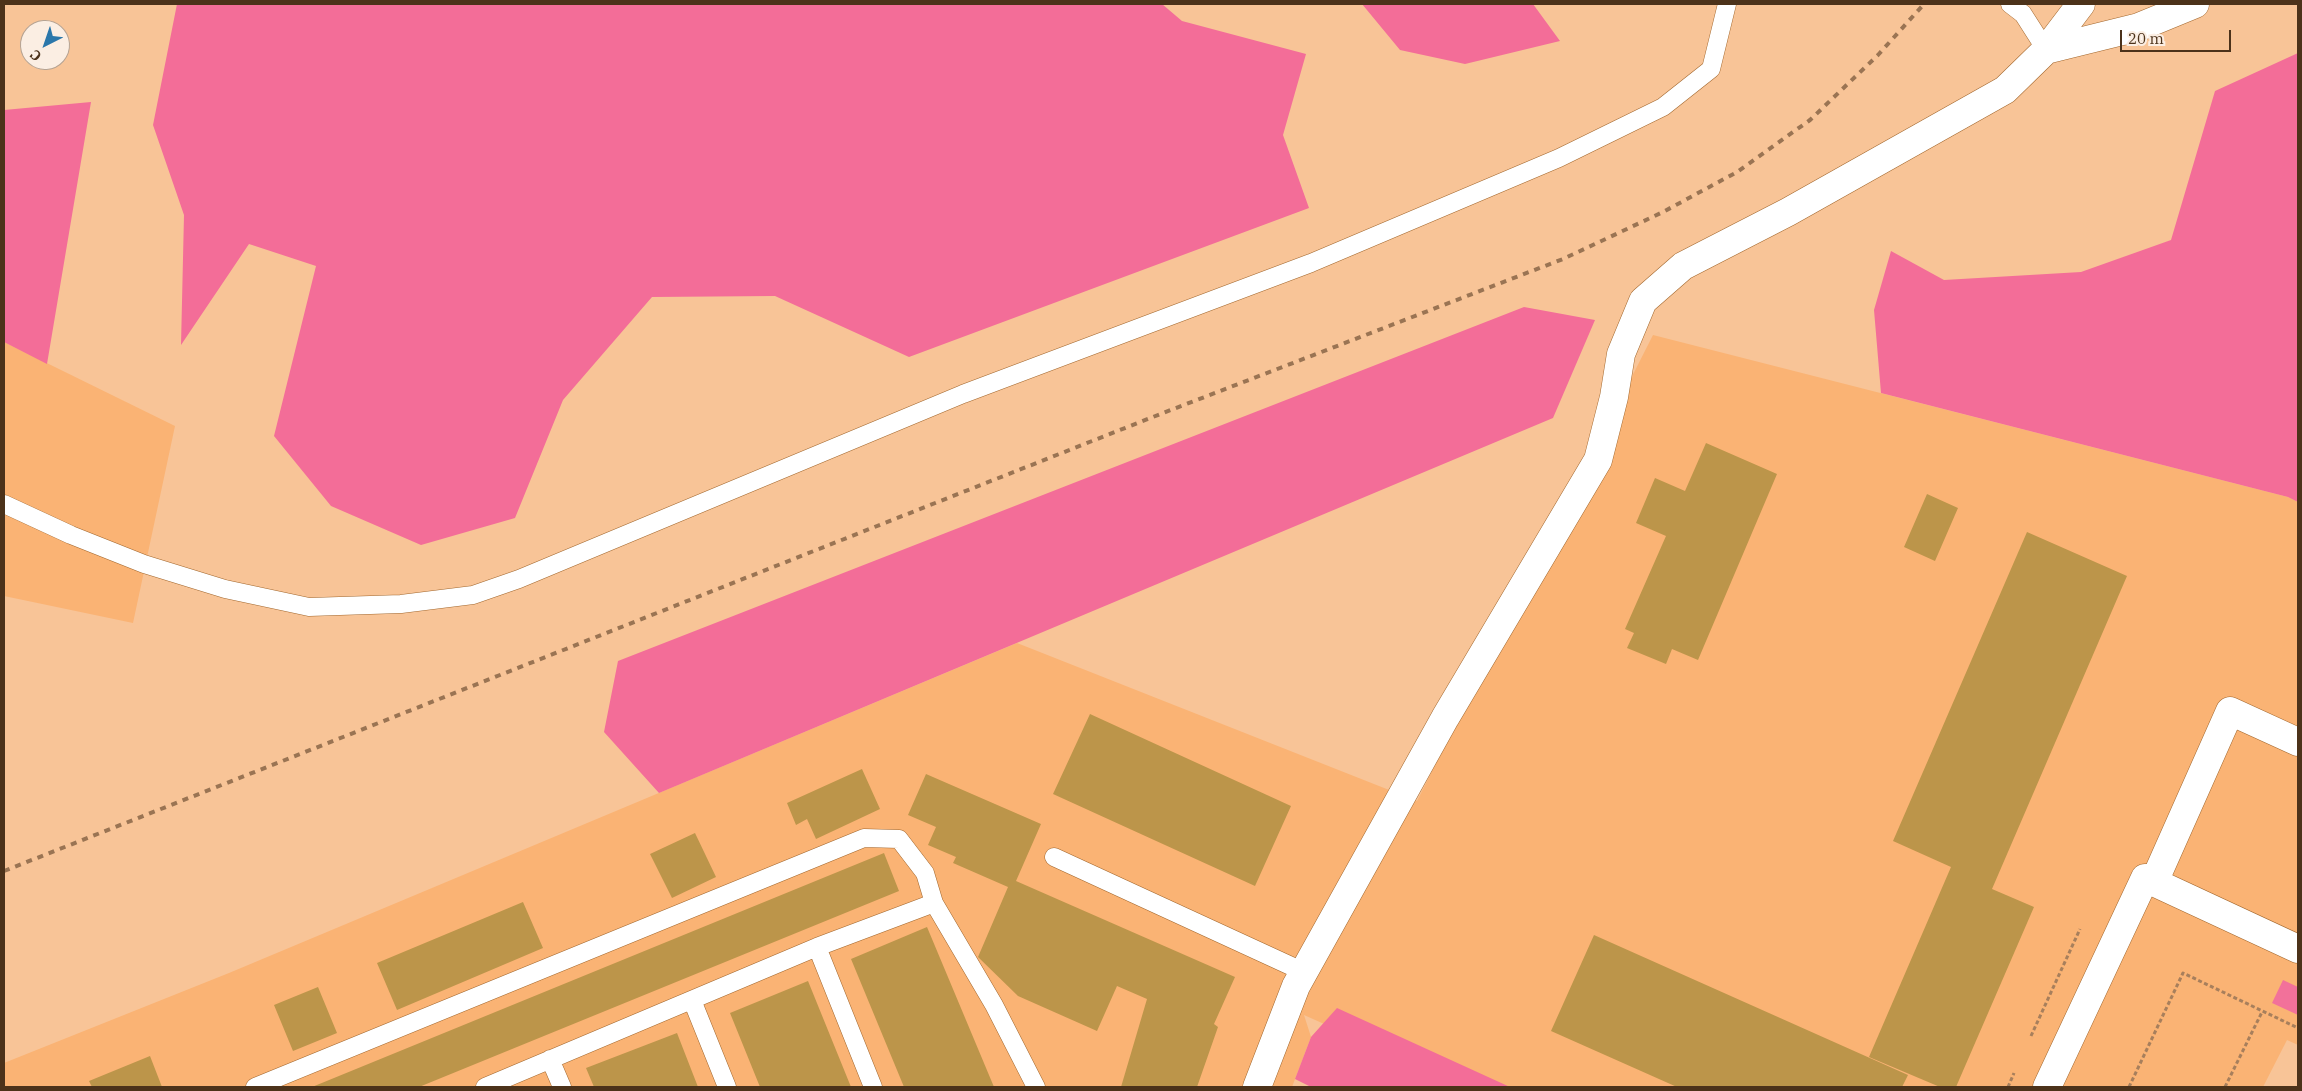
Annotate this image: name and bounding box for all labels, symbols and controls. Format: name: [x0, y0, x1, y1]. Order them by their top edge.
north arrow: [20, 20, 70, 70]
scale bar: [2122, 20, 2233, 52]
text: 20 m: [2128, 29, 2164, 48]
text: С: [26, 46, 45, 65]

